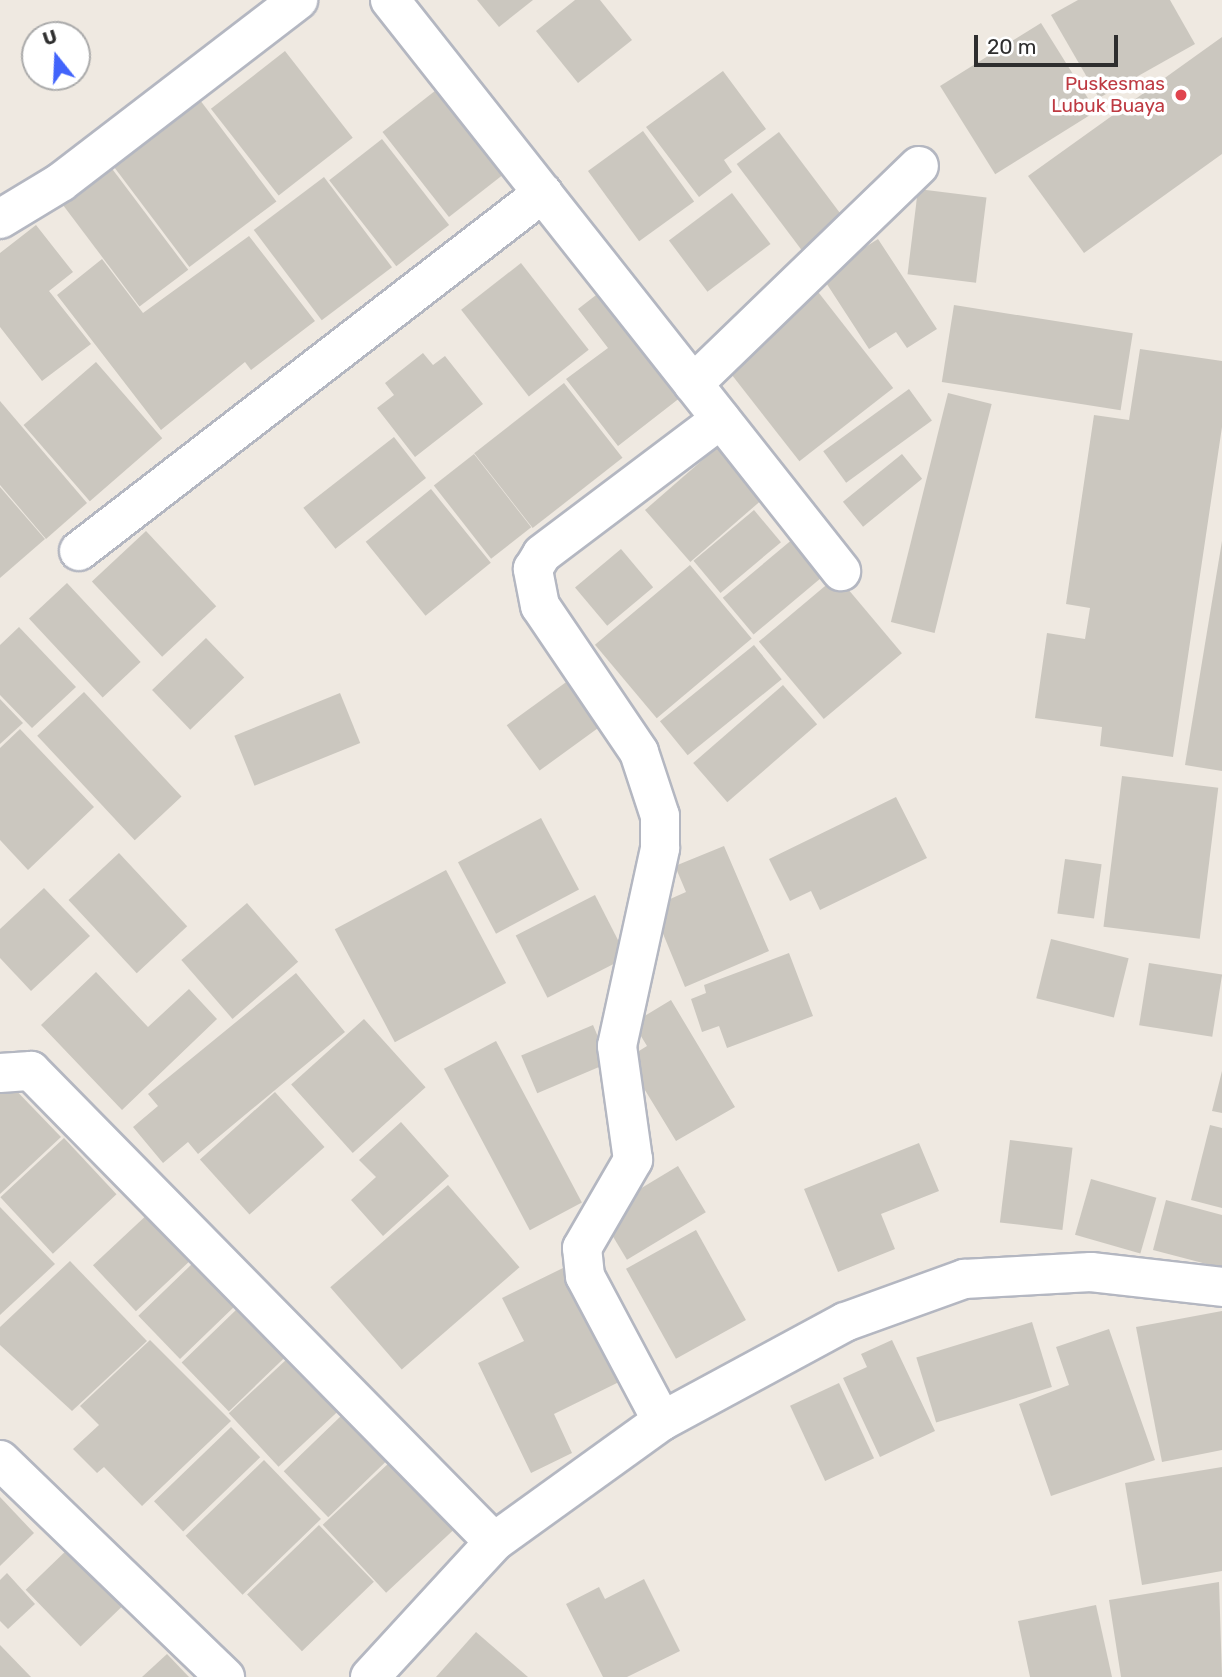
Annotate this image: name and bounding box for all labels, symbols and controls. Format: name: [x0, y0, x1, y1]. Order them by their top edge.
north arrow: [21, 21, 91, 91]
scale bar: [977, 21, 1120, 65]
text: U: [40, 24, 60, 51]
text: 20 m: [987, 34, 1036, 59]
place label: Puskesmas Lubuk Buaya: [1051, 73, 1165, 117]
marker: Puskesmas Lubuk Buaya: [1171, 85, 1191, 105]

